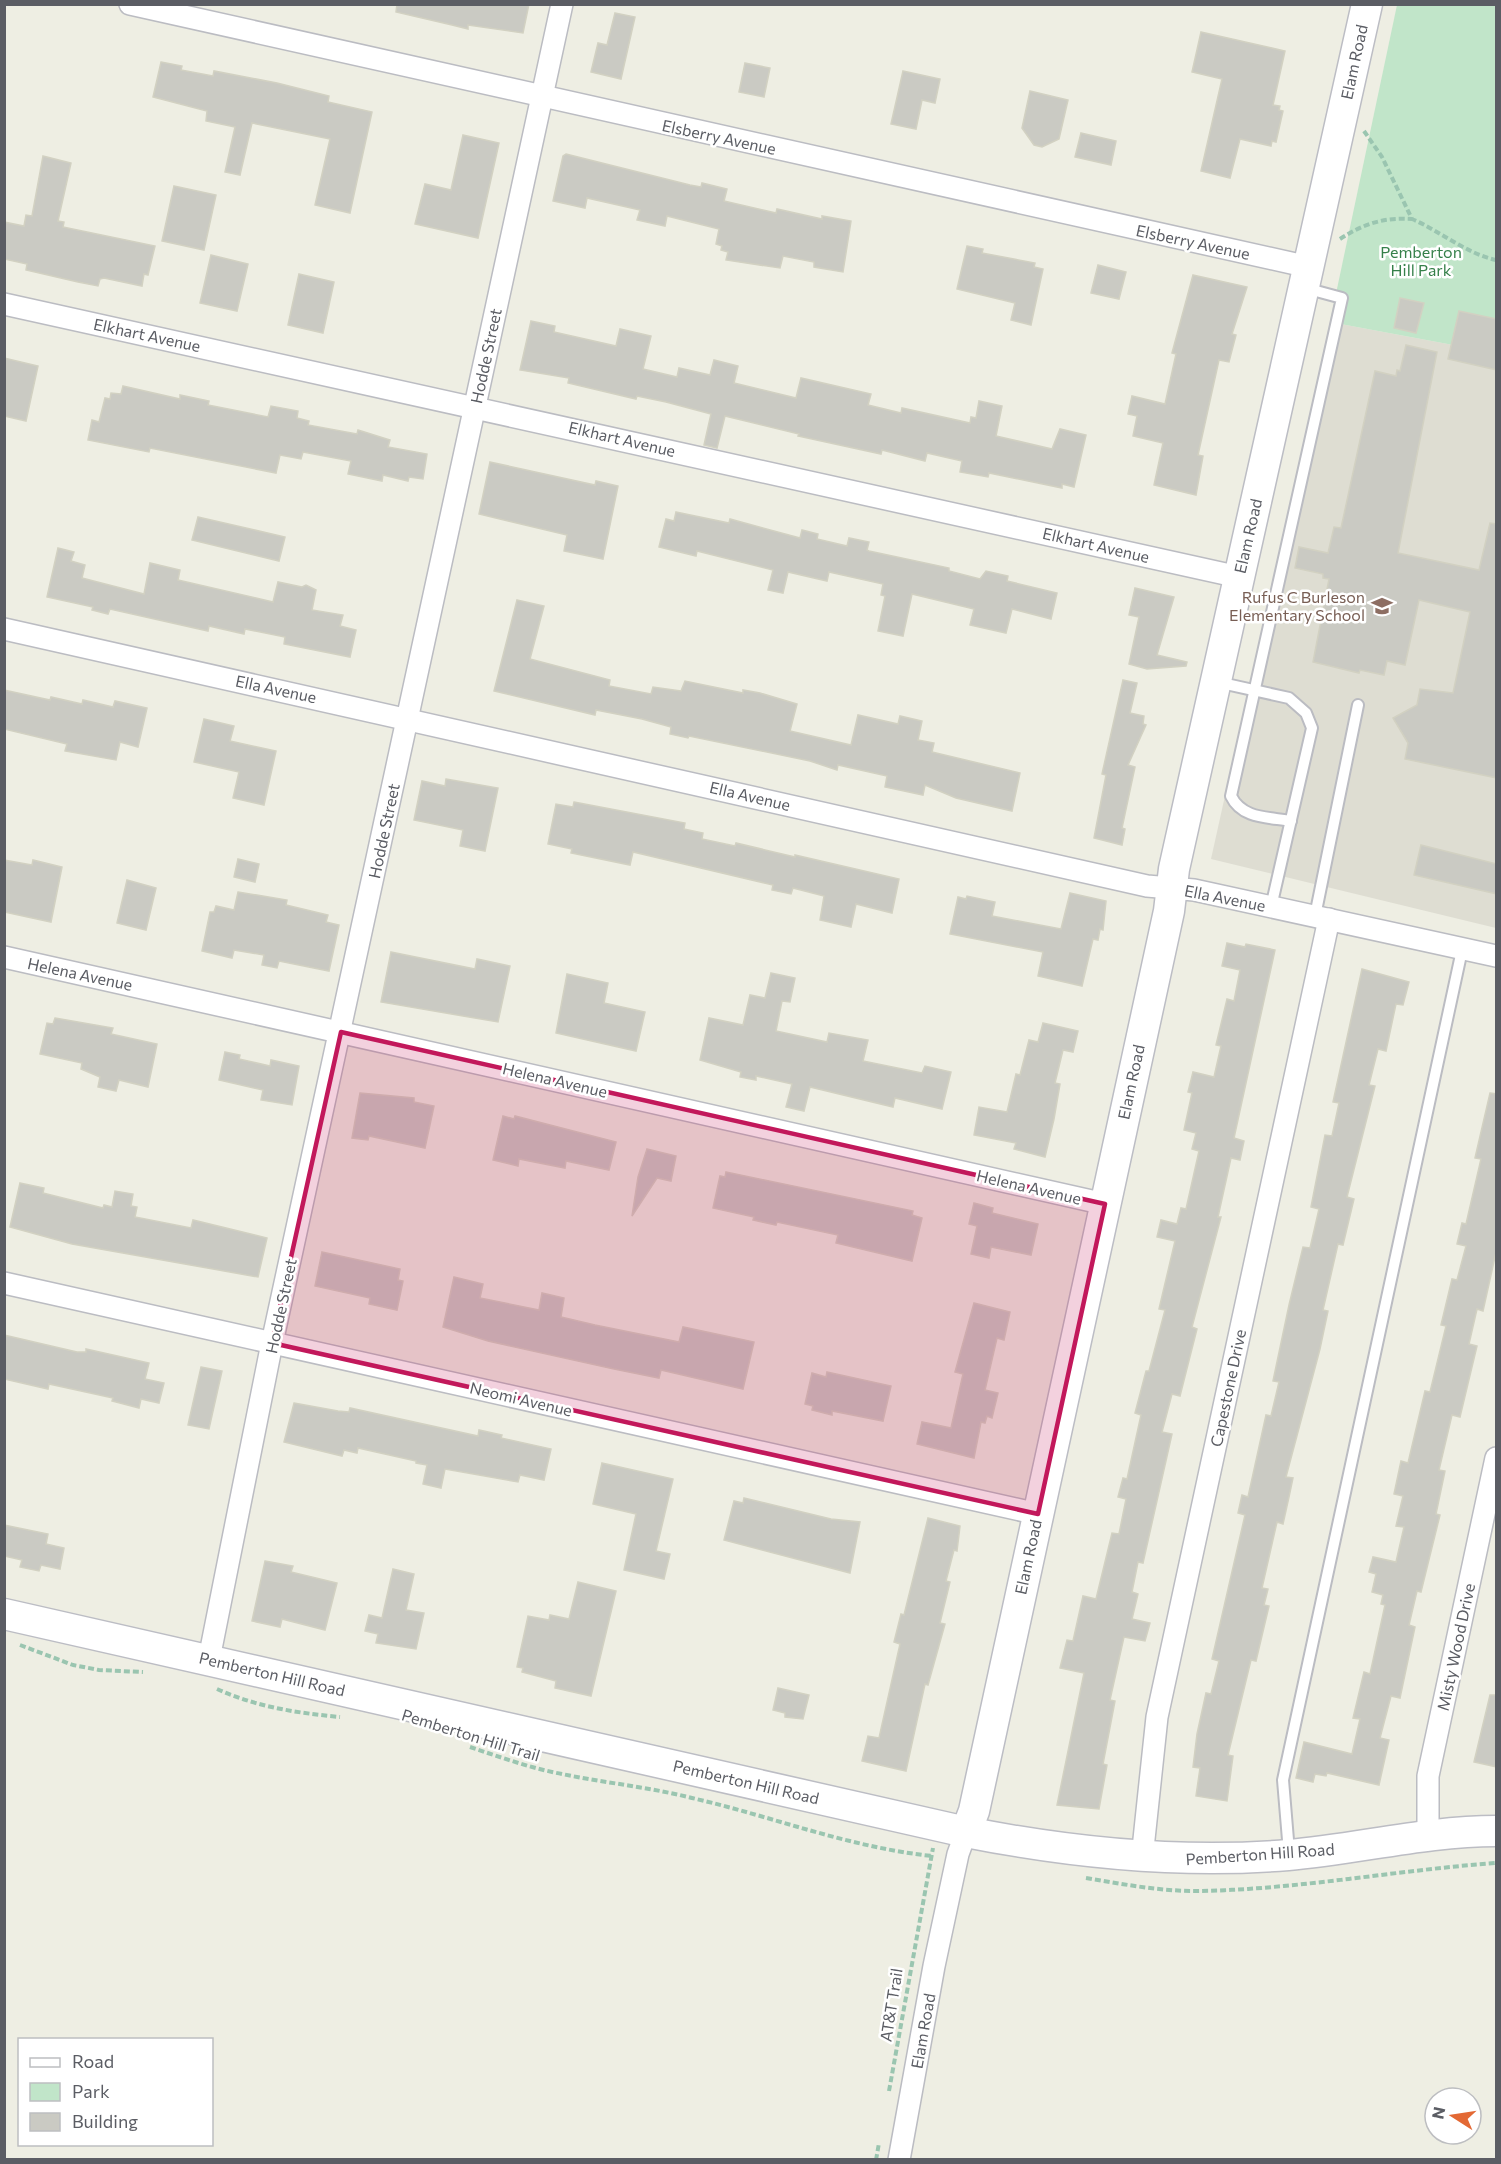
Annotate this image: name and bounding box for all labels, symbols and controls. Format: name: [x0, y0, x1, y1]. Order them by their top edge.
street label: Elam Road: [1336, 23, 1371, 101]
street label: Elsberry Avenue: [660, 115, 778, 158]
street label: Elsberry Avenue: [1134, 220, 1252, 263]
park label: Pemberton Hill Park: [1380, 242, 1462, 279]
street label: Hodde Street: [466, 306, 505, 405]
street label: Elkhart Avenue: [92, 314, 202, 355]
street label: Elkhart Avenue: [567, 417, 677, 460]
street label: Elam Road: [1230, 497, 1265, 575]
street label: Elkhart Avenue: [1041, 523, 1151, 566]
place label: Rufus C Burleson Elementary School: [1229, 587, 1365, 624]
school or university icon: Rufus C Burleson Elementary School: [1370, 594, 1394, 618]
street label: Ella Avenue: [234, 671, 318, 706]
street label: Ella Avenue: [708, 777, 792, 814]
street label: Hodde Street: [364, 781, 403, 880]
street label: Ella Avenue: [1183, 880, 1267, 915]
street label: Helena Avenue: [26, 953, 134, 994]
street label: Elam Road: [1113, 1043, 1148, 1121]
street label: Helena Avenue: [501, 1058, 609, 1101]
street label: Helena Avenue: [975, 1165, 1083, 1208]
street label: Hodde Street: [261, 1256, 300, 1355]
street label: Capestone Drive: [1206, 1327, 1249, 1448]
street label: Neomi Avenue: [468, 1377, 574, 1420]
street label: Elam Road: [1010, 1518, 1045, 1596]
street label: Misty Wood Drive: [1433, 1581, 1478, 1712]
street label: Pemberton Hill Road: [197, 1647, 347, 1700]
street label: Pemberton Hill Trail: [400, 1704, 543, 1765]
street label: Pemberton Hill Road: [671, 1755, 821, 1808]
street label: Pemberton Hill Road: [1185, 1839, 1335, 1868]
street label: AT&T Trail: [875, 1967, 906, 2043]
street label: Elam Road: [907, 1992, 938, 2070]
legend: [18, 2038, 213, 2146]
text: Road: [72, 2050, 114, 2072]
text: Park: [72, 2080, 110, 2102]
north arrow: [1423, 2086, 1483, 2146]
text: N: [1427, 2105, 1448, 2121]
text: Building: [72, 2110, 138, 2132]

